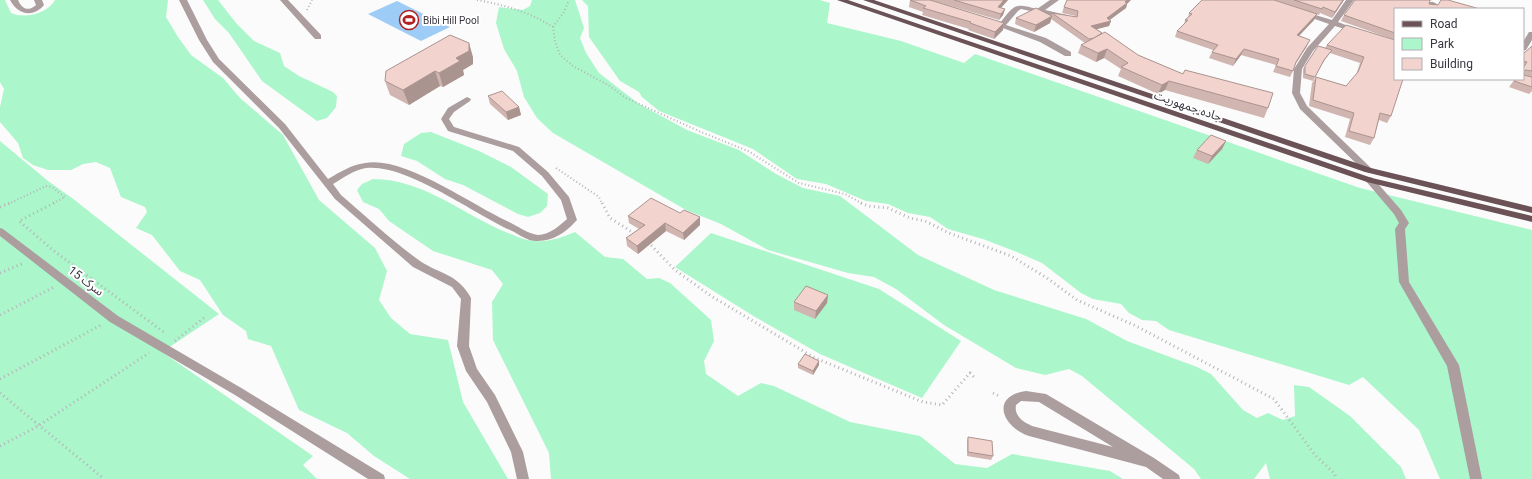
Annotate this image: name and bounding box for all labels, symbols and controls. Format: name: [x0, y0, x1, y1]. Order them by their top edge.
legend: [1394, 8, 1524, 80]
sports icon: Bibi Hill Pool: [398, 9, 420, 31]
place label: Bibi Hill Pool: [423, 15, 479, 26]
text: Road: [1430, 17, 1458, 31]
text: Park: [1430, 37, 1455, 51]
text: Building: [1430, 57, 1473, 71]
street label: جاده جمهوریت: [1152, 88, 1224, 124]
street label: سرک 15: [66, 263, 106, 299]

